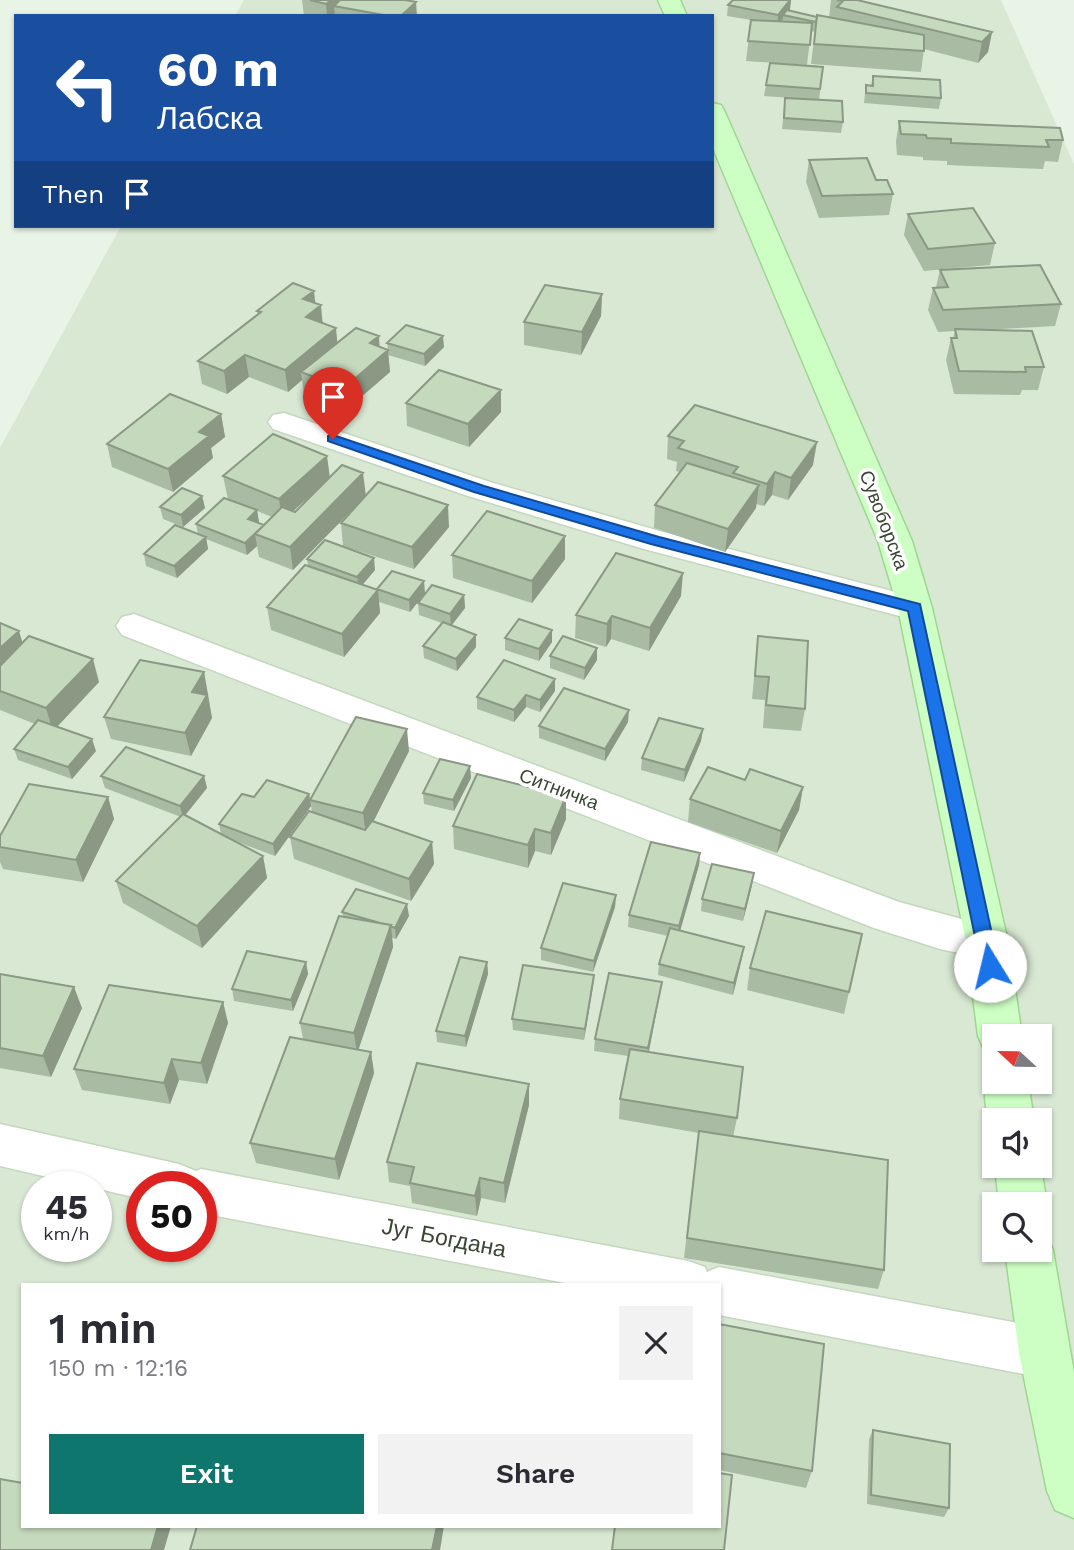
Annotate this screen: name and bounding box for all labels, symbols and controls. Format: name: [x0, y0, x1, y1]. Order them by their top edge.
text: 60 m: [157, 40, 279, 98]
icon: left: [42, 42, 133, 133]
text: Лабска: [157, 99, 262, 137]
icon: arrive: [118, 175, 156, 213]
text: Then: [42, 179, 104, 209]
pin: [303, 367, 363, 439]
icon: arrive: [314, 378, 352, 416]
street label: Сувоборска: [855, 467, 914, 573]
street label: Ситничка: [516, 763, 602, 815]
position arrow: [953, 929, 1027, 1003]
north arrow: [982, 1024, 1052, 1094]
map controls: [982, 1024, 1052, 1262]
button: sound: [982, 1108, 1052, 1178]
speed limit sign: 50: [126, 1171, 217, 1262]
text: 45: [45, 1186, 88, 1228]
button: search: [982, 1192, 1052, 1262]
street label: Југ Богдана: [379, 1213, 509, 1263]
text: km/h: [43, 1223, 90, 1244]
text: 1 min: [49, 1304, 157, 1353]
button: close: [619, 1306, 693, 1380]
text: 150 m · 12:16: [49, 1355, 188, 1382]
button: Exit: [49, 1434, 364, 1514]
button: Share: [378, 1434, 693, 1514]

